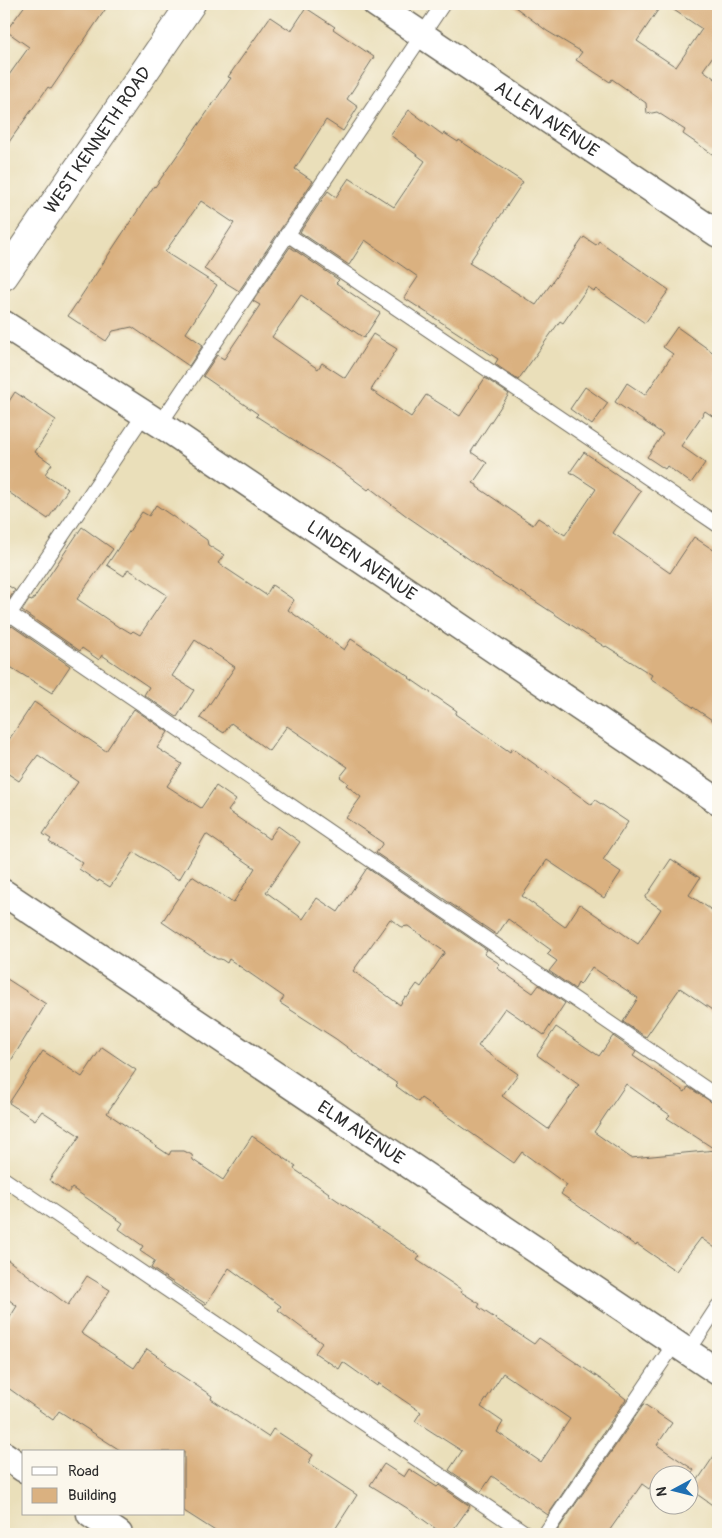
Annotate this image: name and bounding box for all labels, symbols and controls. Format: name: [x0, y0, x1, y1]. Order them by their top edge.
street label: WEST KENNETH ROAD: [39, 62, 157, 218]
street label: ALLEN AVENUE: [490, 76, 603, 163]
street label: LINDEN AVENUE: [302, 516, 421, 606]
street label: ELM AVENUE: [313, 1096, 409, 1170]
legend: [22, 1450, 185, 1516]
text: Road: [68, 1462, 99, 1481]
north arrow: [650, 1466, 700, 1516]
text: Building: [68, 1486, 116, 1505]
text: N: [653, 1486, 671, 1497]

